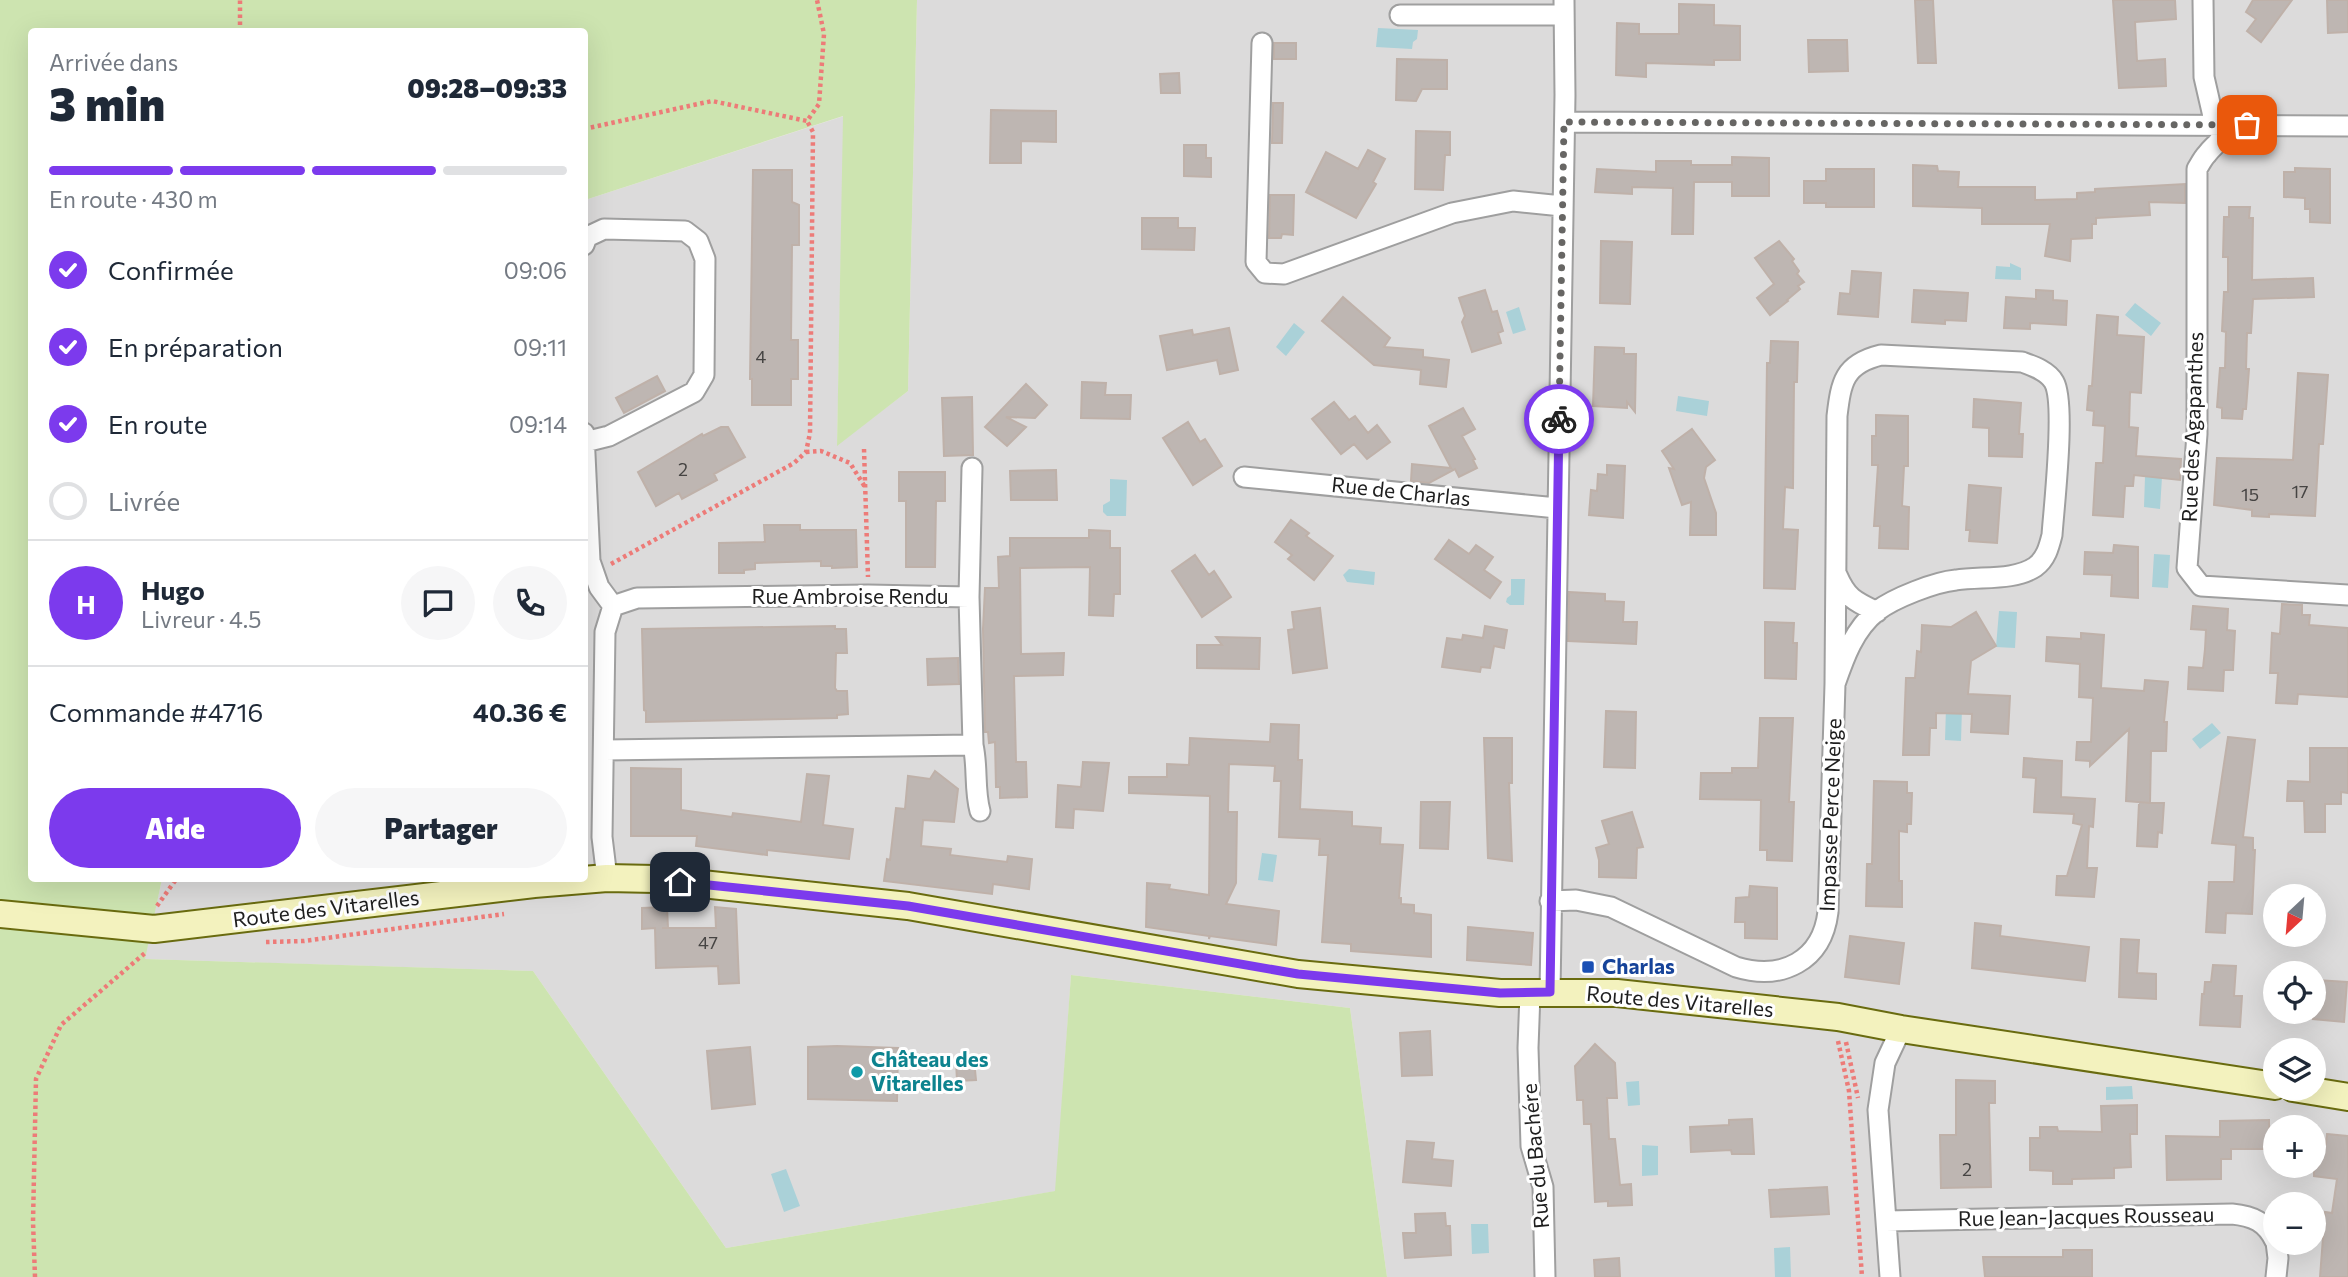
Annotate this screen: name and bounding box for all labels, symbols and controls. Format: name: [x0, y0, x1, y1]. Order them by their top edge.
text: Arrivée dans: [49, 48, 178, 76]
text: 09:28–09:33: [407, 72, 567, 103]
text: 3 min: [49, 74, 165, 130]
pin: [2217, 95, 2277, 155]
icon: bag: [2228, 106, 2266, 144]
text: En route · 430 m: [49, 185, 218, 213]
icon: check: [49, 251, 87, 289]
text: Confirmée: [108, 254, 234, 285]
text: 09:06: [504, 256, 567, 284]
icon: check: [49, 328, 87, 366]
text: En préparation: [108, 331, 283, 362]
street label: Rue des Agapanthes: [2176, 331, 2207, 523]
text: 09:11: [513, 333, 567, 361]
house number: 4: [756, 345, 767, 367]
courier: [1524, 384, 1594, 454]
icon: bike: [1540, 400, 1578, 438]
icon: check: [49, 405, 87, 443]
text: En route: [108, 408, 208, 439]
text: 09:14: [509, 410, 567, 438]
house number: 2: [678, 458, 688, 480]
street label: Rue de Charlas: [1330, 471, 1472, 510]
house number: 17: [2291, 480, 2309, 502]
house number: 15: [2241, 483, 2259, 505]
text: Livrée: [108, 485, 180, 516]
button: chat: [401, 566, 475, 640]
button: phone: [493, 566, 567, 640]
text: Hugo: [141, 574, 205, 605]
street label: Rue Ambroise Rendu: [752, 583, 949, 608]
text: H: [76, 588, 96, 619]
text: Livreur · 4.5: [141, 605, 261, 633]
text: Commande #4716: [49, 696, 263, 727]
text: 40.36 €: [473, 696, 567, 727]
street label: Impasse Perce Neige: [1814, 718, 1845, 912]
button: Aide: [49, 788, 301, 868]
button: Partager: [315, 788, 567, 868]
pin: [650, 852, 710, 912]
icon: home: [661, 863, 699, 901]
street label: Route des Vitarelles: [231, 884, 421, 931]
north arrow: [2263, 884, 2326, 947]
map controls: [2263, 884, 2326, 1255]
house number: 47: [698, 931, 718, 953]
place label: Charlas: [1602, 953, 1675, 978]
marker: Charlas: [1580, 959, 1596, 975]
button: locate: [2263, 961, 2326, 1024]
street label: Route des Vitarelles: [1585, 980, 1775, 1021]
button: layers: [2263, 1038, 2326, 1101]
place label: Château des Vitarelles: [871, 1046, 989, 1095]
marker: Château des Vitarelles: [849, 1064, 865, 1080]
street label: Rue du Bachére: [1516, 1082, 1553, 1230]
button: +: [2263, 1115, 2326, 1178]
house number: 2: [1962, 1158, 1972, 1180]
button: −: [2263, 1192, 2326, 1255]
street label: Rue Jean-Jacques Rousseau: [1958, 1201, 2214, 1230]

